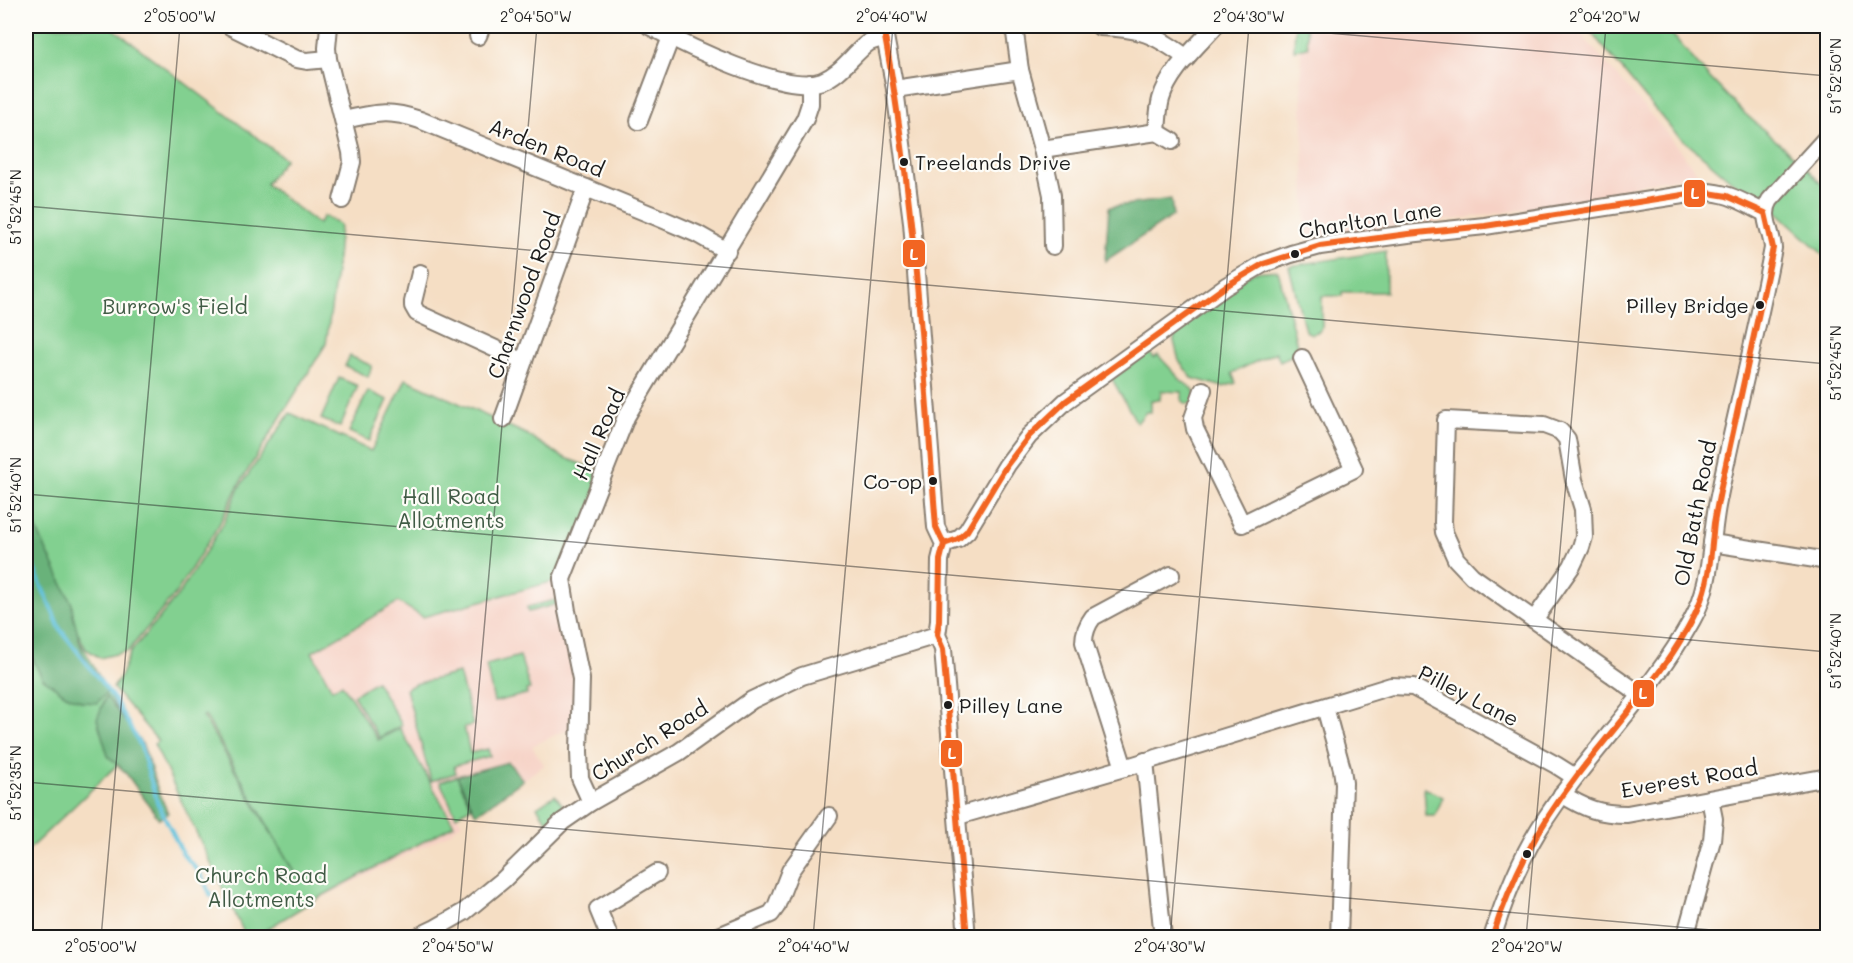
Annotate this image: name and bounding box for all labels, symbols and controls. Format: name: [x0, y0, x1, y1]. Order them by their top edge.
text: 2°05'00"W: [144, 6, 216, 26]
text: 2°04'50"W: [500, 6, 572, 26]
text: 2°04'40"W: [856, 6, 928, 26]
text: 2°04'30"W: [1213, 6, 1285, 26]
text: 2°04'20"W: [1569, 6, 1641, 26]
text: 51°52'50"N: [1825, 38, 1845, 114]
street label: Arden Road: [485, 112, 609, 182]
place label: Treelands Drive: [915, 149, 1071, 175]
marker: Treelands Drive: [898, 156, 910, 168]
text: 51°52'45"N: [5, 169, 25, 245]
line badge: L: [1683, 179, 1706, 208]
text: L: [1690, 182, 1700, 203]
street label: Charlton Lane: [1297, 194, 1443, 244]
street label: Charnwood Road: [480, 208, 566, 382]
line badge: L: [902, 239, 926, 268]
text: L: [909, 243, 919, 264]
unlabelled marker: [1289, 248, 1301, 260]
park label: Burrow's Field: [102, 292, 248, 319]
place label: Pilley Bridge: [1626, 292, 1749, 318]
marker: Pilley Bridge: [1754, 299, 1766, 311]
text: 51°52'45"N: [1825, 325, 1845, 401]
street label: Hall Road: [566, 384, 630, 484]
street label: Old Bath Road: [1667, 438, 1721, 588]
text: 51°52'40"N: [5, 457, 25, 533]
place label: Co-op: [863, 468, 922, 494]
marker: Co-op: [927, 475, 939, 487]
park label: Hall Road Allotments: [397, 482, 505, 533]
text: 51°52'40"N: [1825, 613, 1845, 689]
street label: Pilley Lane: [1414, 658, 1524, 732]
line badge: L: [1632, 679, 1655, 708]
text: L: [1638, 682, 1648, 703]
place label: Pilley Lane: [959, 692, 1063, 718]
street label: Church Road: [586, 694, 712, 786]
marker: Pilley Lane: [942, 699, 954, 711]
line badge: L: [940, 739, 963, 768]
text: L: [947, 742, 957, 763]
text: 51°52'35"N: [5, 745, 25, 821]
street label: Everest Road: [1619, 753, 1759, 803]
unlabelled marker: [1521, 848, 1533, 860]
park label: Church Road Allotments: [195, 861, 327, 912]
text: 2°05'00"W: [65, 936, 137, 956]
text: 2°04'50"W: [422, 936, 494, 956]
text: 2°04'40"W: [778, 936, 850, 956]
text: 2°04'30"W: [1134, 936, 1206, 956]
text: 2°04'20"W: [1491, 936, 1563, 956]

